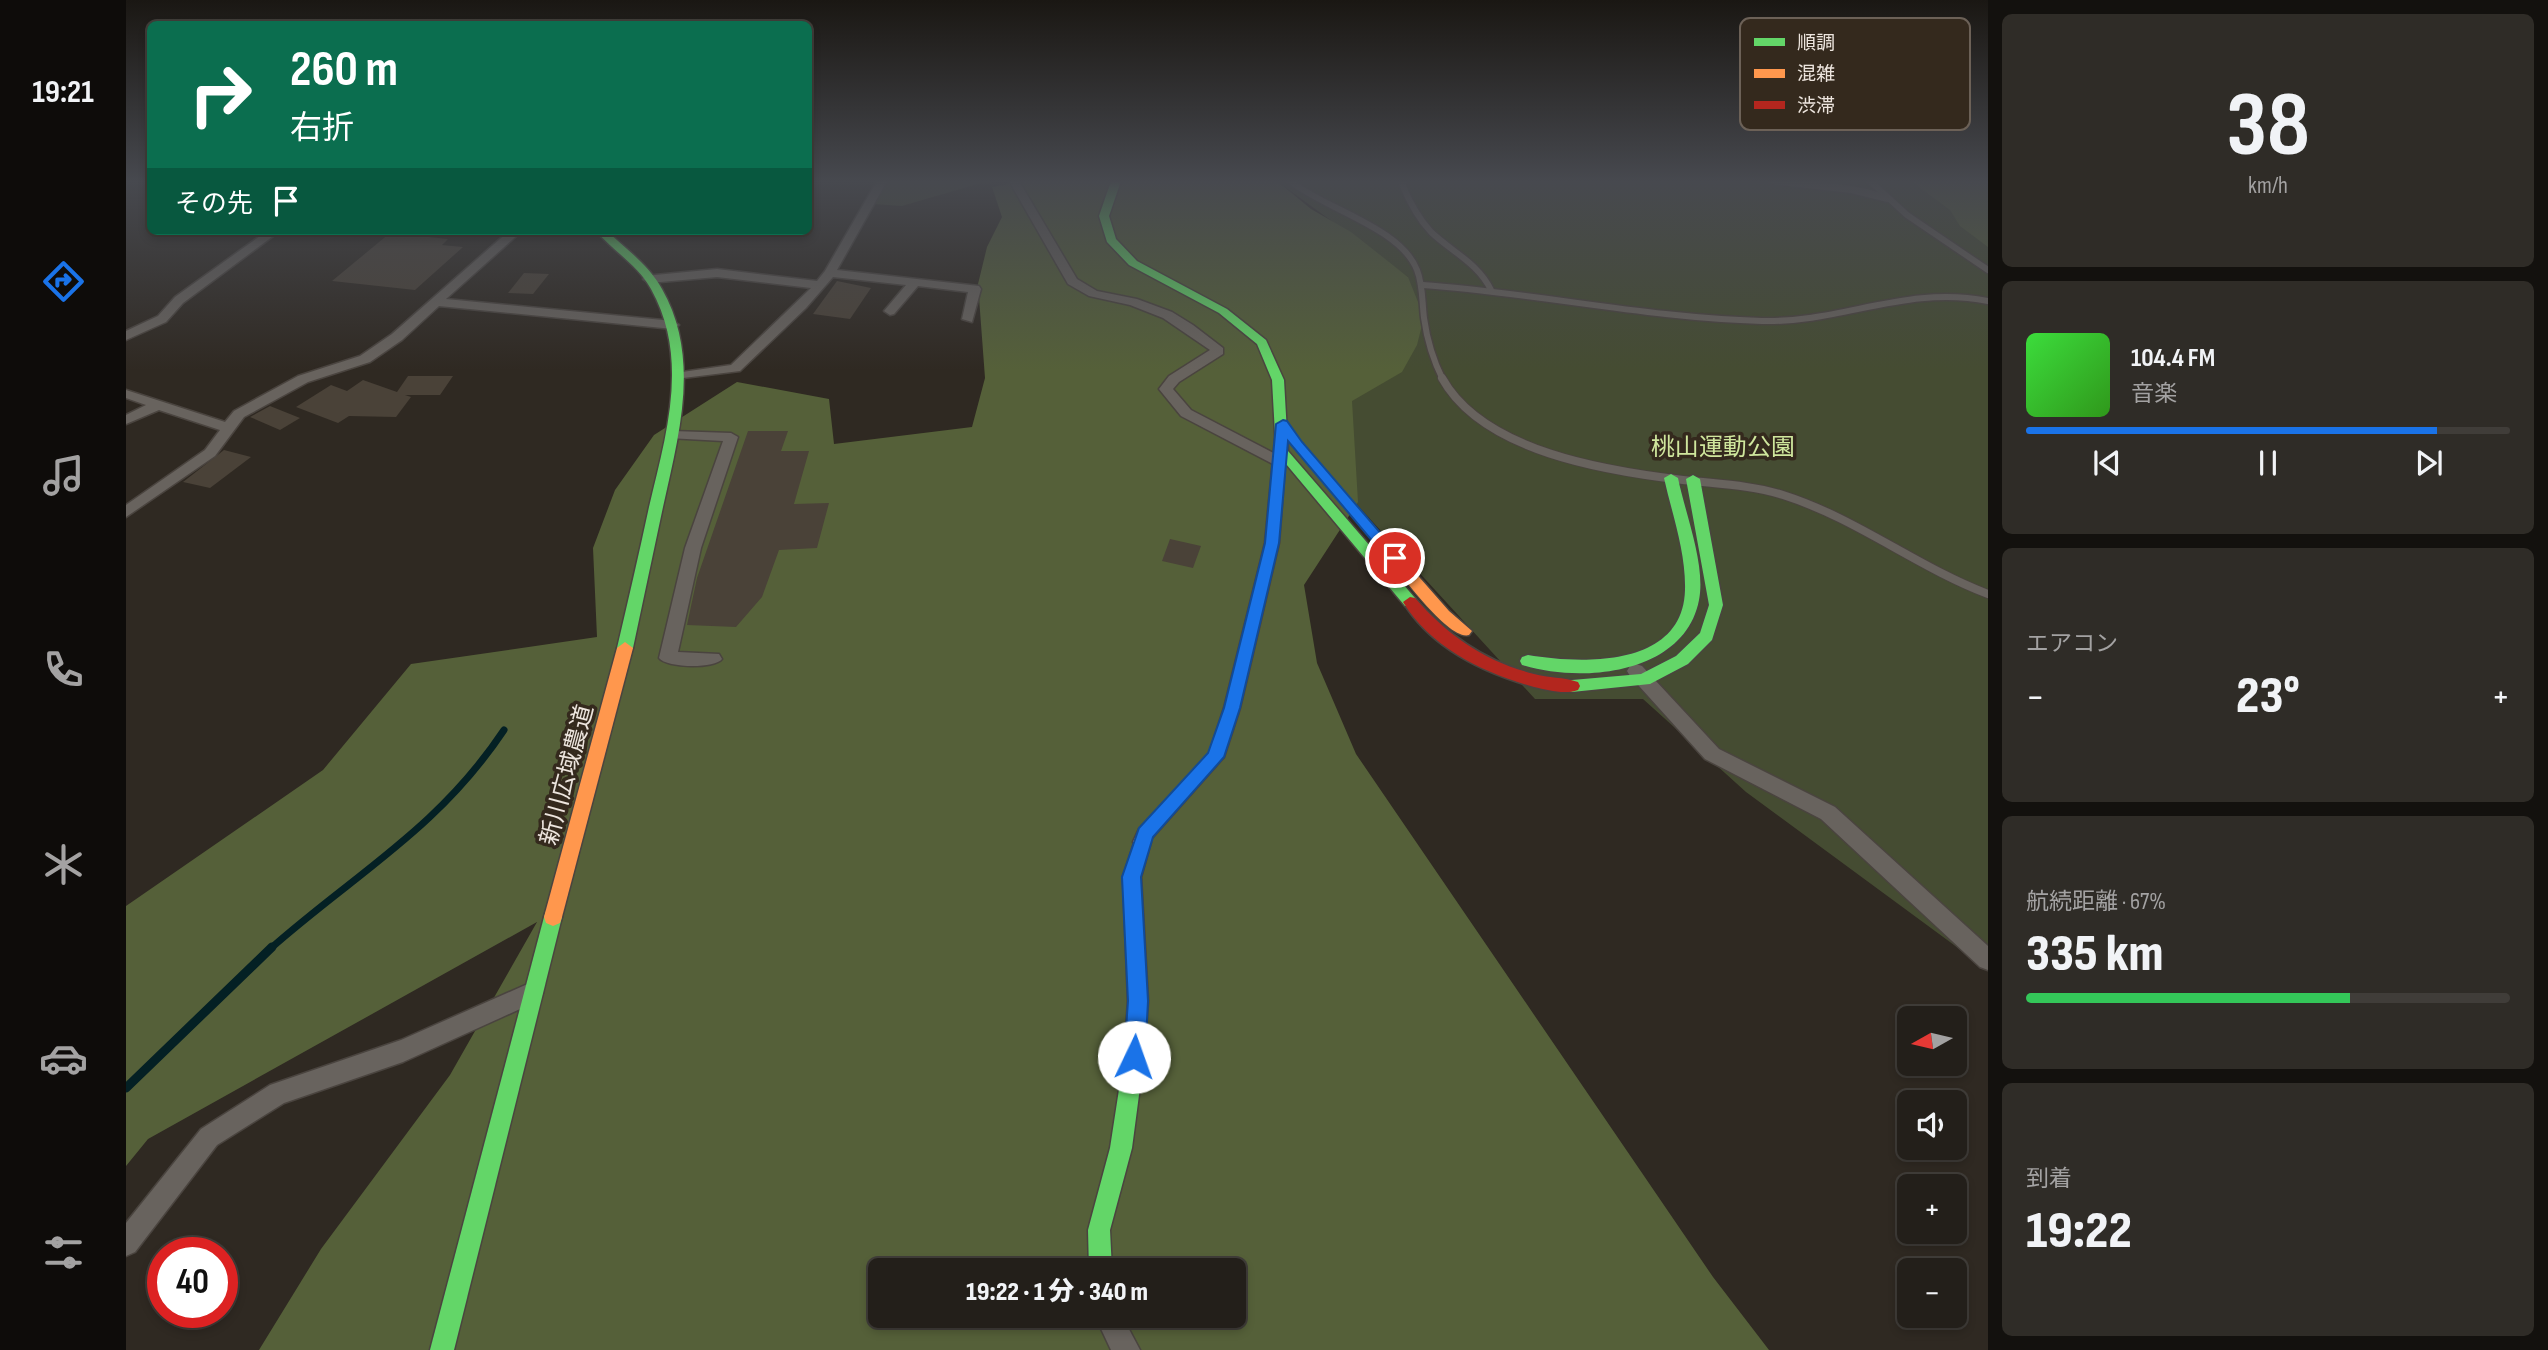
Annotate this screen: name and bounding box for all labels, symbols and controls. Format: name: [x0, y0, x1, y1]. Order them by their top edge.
legend: [1740, 18, 1970, 130]
text: 順調: [1797, 32, 1835, 55]
text: 260 m: [290, 41, 398, 100]
icon: right: [175, 49, 266, 140]
text: 混雑: [1797, 63, 1835, 86]
text: 38: [2226, 72, 2310, 181]
text: 19:21: [32, 73, 94, 112]
text: 渋滞: [1797, 95, 1835, 118]
text: 右折: [290, 109, 354, 148]
text: km/h: [2248, 172, 2288, 200]
icon: arrive: [267, 182, 305, 220]
text: その先: [175, 189, 253, 220]
icon: directions: [39, 257, 88, 306]
text: 104.4 FM: [2131, 343, 2215, 374]
text: 音楽: [2131, 380, 2177, 408]
park label: 桃山運動公園: [1651, 433, 1795, 462]
icon: previous: [2088, 444, 2126, 482]
icon: pause: [2249, 444, 2287, 482]
icon: next: [2410, 444, 2448, 482]
icon: music: [39, 451, 88, 500]
pin: [1365, 528, 1425, 588]
icon: arrive: [1376, 539, 1414, 577]
text: エアコン: [2026, 630, 2118, 658]
icon: phone: [39, 645, 88, 694]
text: 23°: [2236, 665, 2300, 728]
text: −: [2026, 675, 2045, 720]
text: +: [2491, 675, 2510, 720]
street label: 新川広域農道: [534, 702, 600, 848]
icon: climate: [39, 840, 88, 889]
text: 航続距離 · 67%: [2026, 888, 2166, 916]
text: 335 km: [2026, 923, 2164, 986]
north arrow: [1897, 1006, 1967, 1076]
map controls: [1897, 1006, 1967, 1328]
position arrow: [1097, 1020, 1171, 1094]
icon: car: [39, 1034, 88, 1083]
button: sound: [1897, 1090, 1967, 1160]
text: 到着: [2026, 1165, 2072, 1193]
button: +: [1897, 1174, 1967, 1244]
text: 19:22: [2026, 1200, 2132, 1263]
icon: filters: [39, 1228, 88, 1277]
speed limit sign: 40: [147, 1237, 238, 1328]
button: −: [1897, 1258, 1967, 1328]
text: 19:22 · 1 分 · 340 m: [966, 1277, 1148, 1308]

